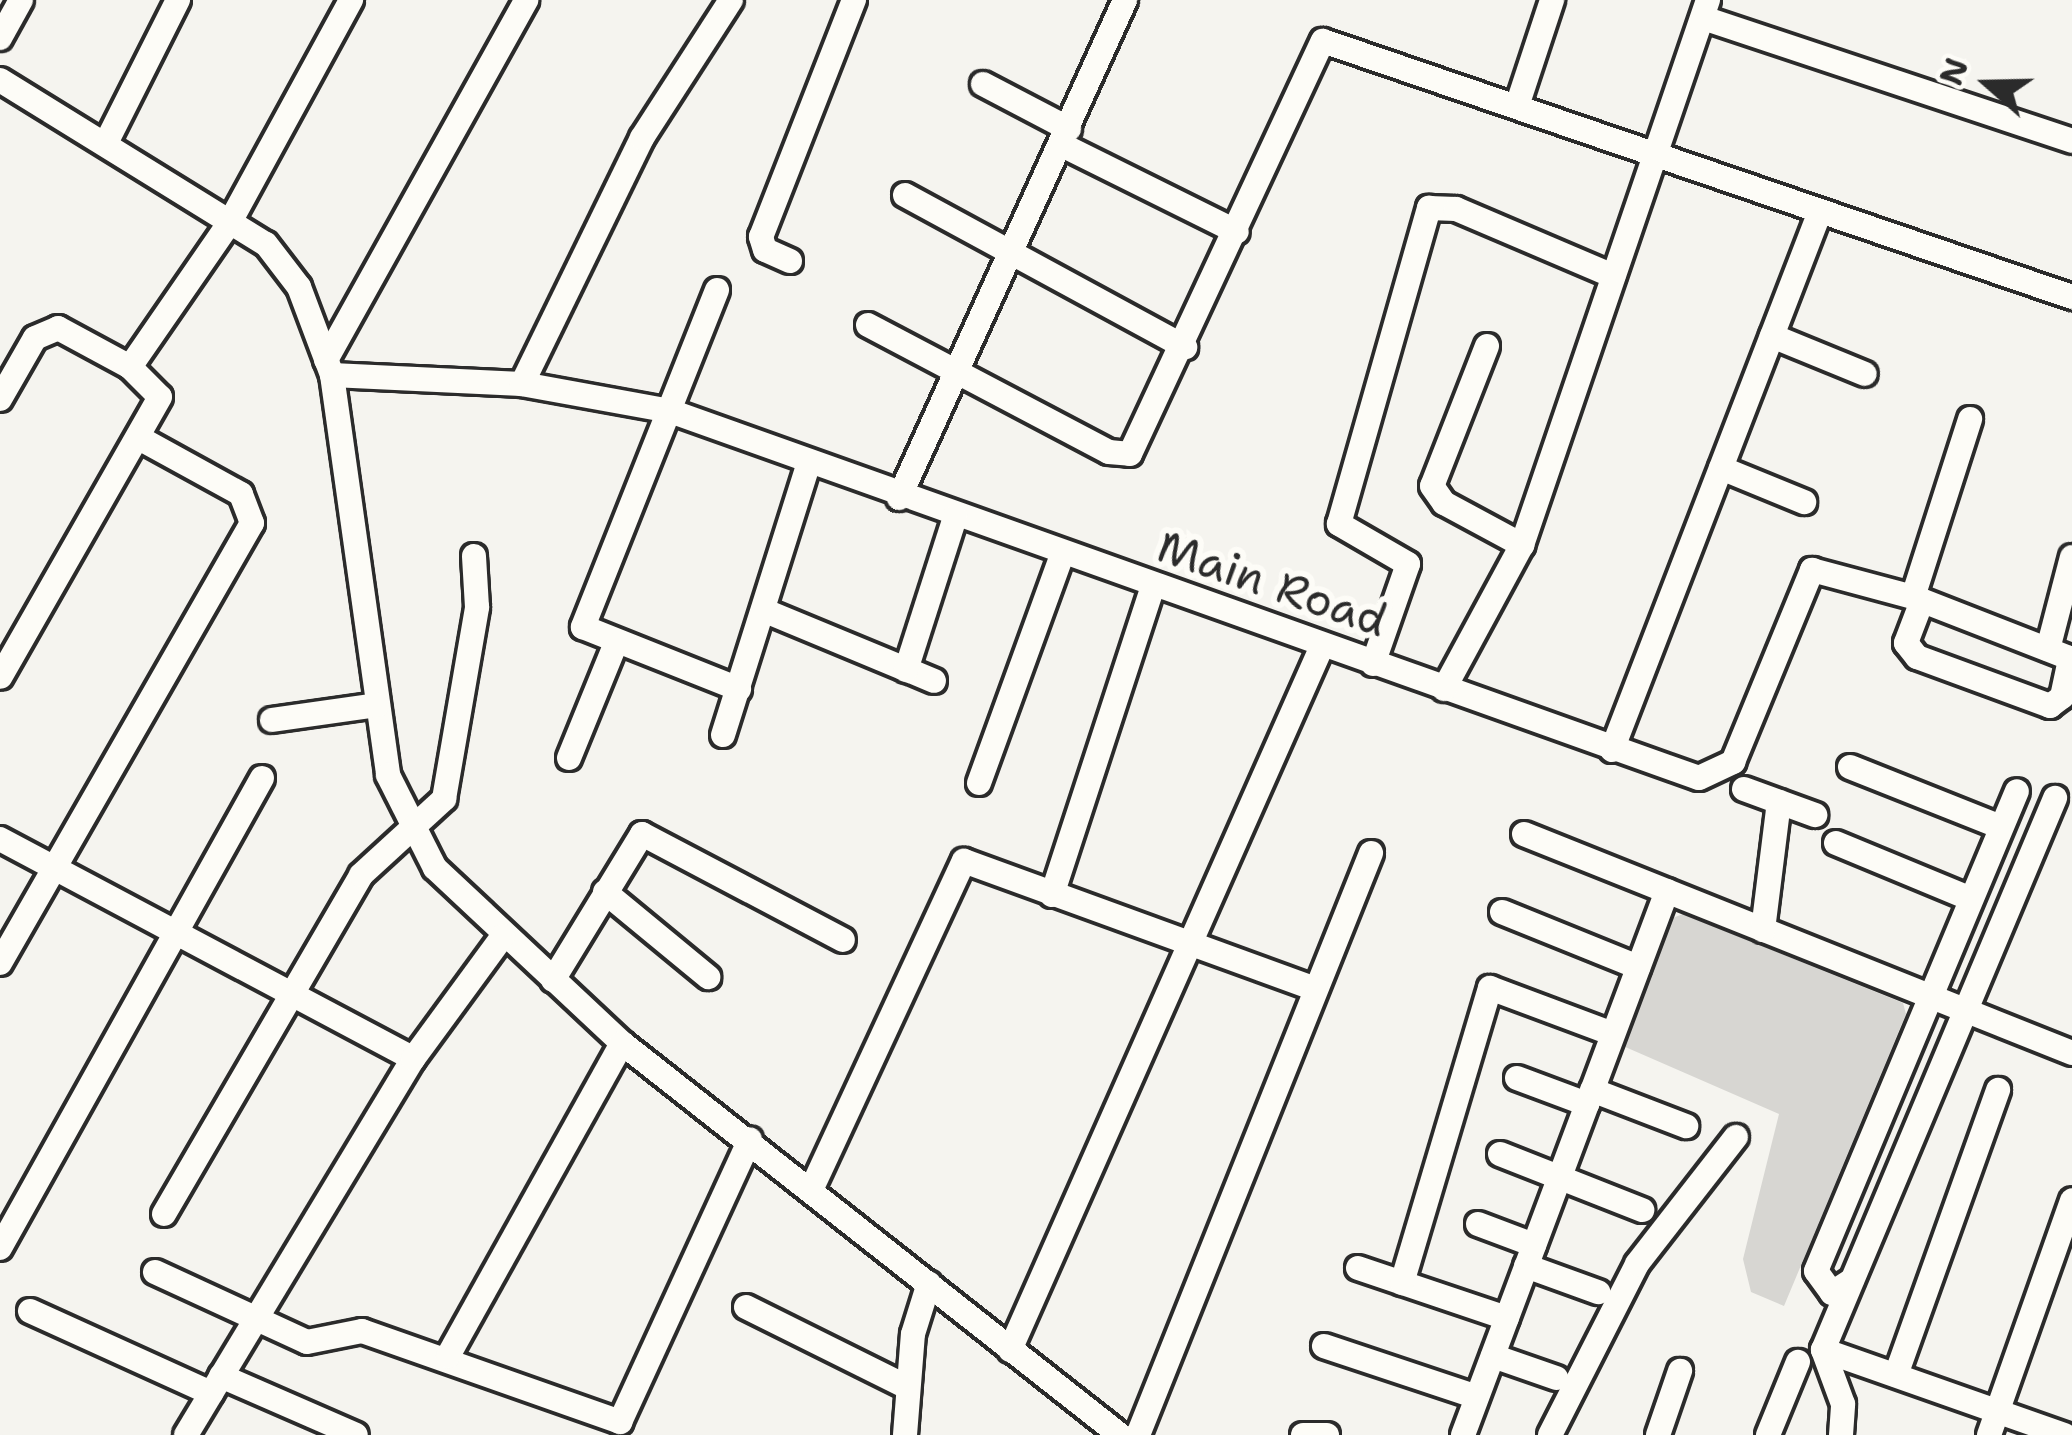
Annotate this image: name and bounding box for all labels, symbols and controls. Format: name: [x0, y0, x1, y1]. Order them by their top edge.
north arrow: [1928, 24, 2048, 144]
text: N: [1928, 52, 1979, 92]
street label: Main Road: [1150, 520, 1394, 648]

